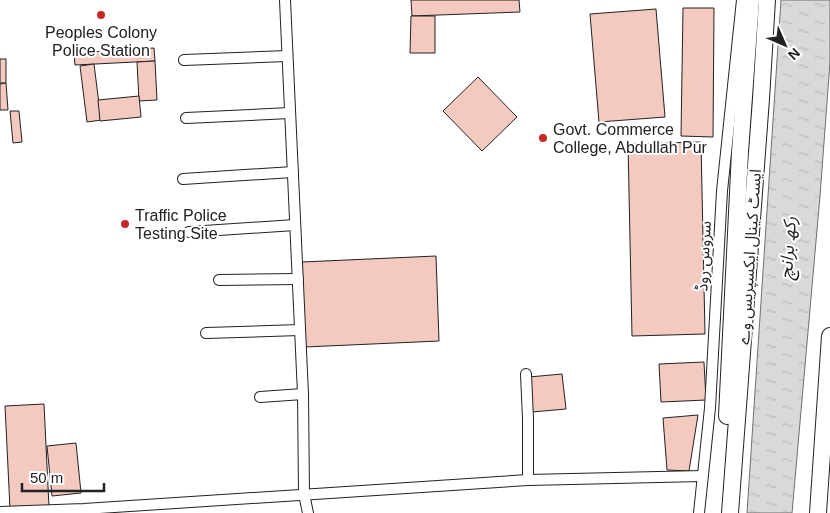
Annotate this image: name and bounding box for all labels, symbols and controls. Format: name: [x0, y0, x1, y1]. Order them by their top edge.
marker: Peoples Colony Police Station: [95, 9, 107, 21]
north arrow: [760, 20, 810, 70]
place label: Peoples Colony Police Station: [45, 24, 157, 59]
text: N: [785, 45, 803, 63]
place label: Govt. Commerce College, Abdullah Pur: [553, 121, 708, 156]
marker: Govt. Commerce College, Abdullah Pur: [537, 132, 549, 144]
street label: ایسٹ کینال ایکسپریس وے: [735, 169, 766, 346]
place label: Traffic Police Testing Site: [135, 207, 227, 242]
water label: رکھ برانچ: [776, 216, 804, 281]
marker: Traffic Police Testing Site: [119, 218, 131, 230]
street label: سروس روڈ: [693, 220, 715, 292]
scale bar: [22, 460, 105, 492]
text: 50 m: [30, 469, 63, 486]

